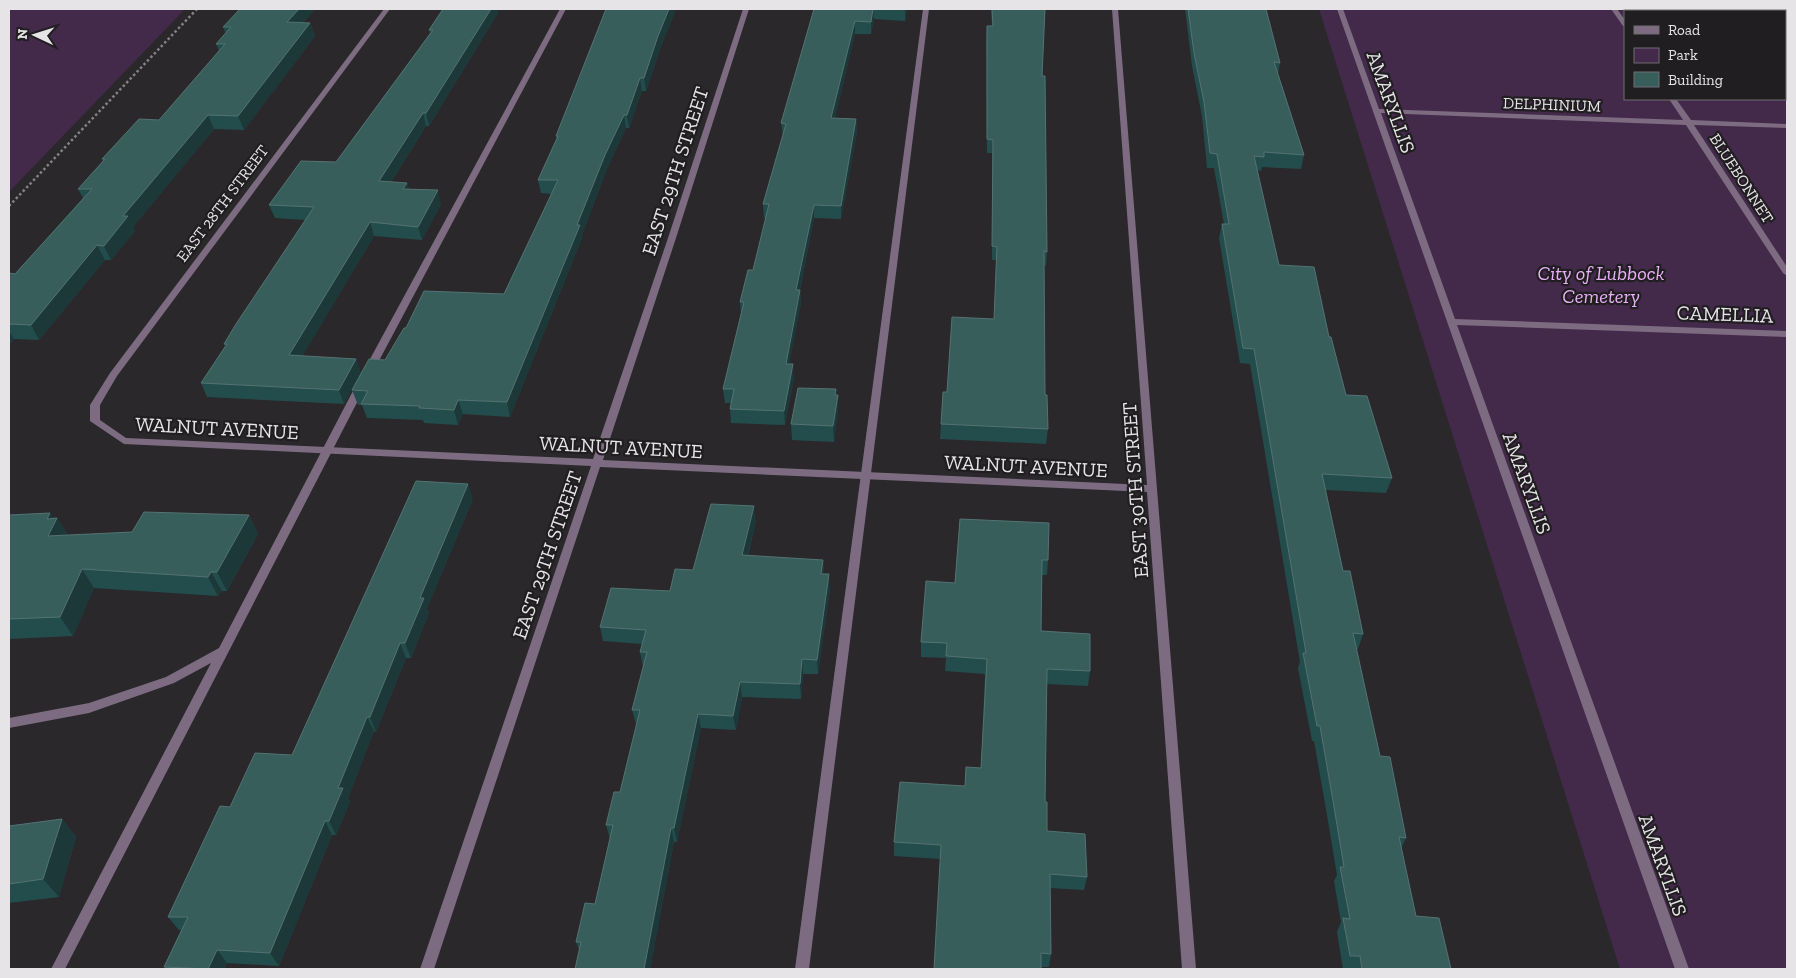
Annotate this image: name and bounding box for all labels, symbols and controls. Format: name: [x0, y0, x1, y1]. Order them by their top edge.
north arrow: [10, 10, 60, 60]
legend: [1624, 10, 1786, 100]
text: Road: [1668, 21, 1701, 39]
text: N: [14, 28, 31, 40]
text: Park: [1668, 46, 1698, 64]
street label: AMARYLLIS: [1361, 48, 1421, 156]
text: Building: [1668, 71, 1723, 89]
street label: EAST 29TH STREET: [636, 84, 714, 258]
street label: DELPHINIUM: [1503, 93, 1601, 116]
street label: BLUEBONNET: [1706, 130, 1778, 227]
street label: EAST 28TH STREET: [172, 141, 272, 265]
park label: City of Lubbock Cemetery: [1538, 261, 1665, 308]
street label: CAMELLIA: [1676, 300, 1775, 328]
street label: EAST 30TH STREET: [1117, 401, 1153, 579]
street label: WALNUT AVENUE: [135, 412, 299, 444]
street label: AMARYLLIS: [1497, 429, 1557, 537]
street label: WALNUT AVENUE: [539, 431, 703, 463]
street label: WALNUT AVENUE: [944, 450, 1108, 482]
street label: EAST 29TH STREET: [507, 468, 587, 642]
street label: AMARYLLIS: [1633, 811, 1693, 919]

